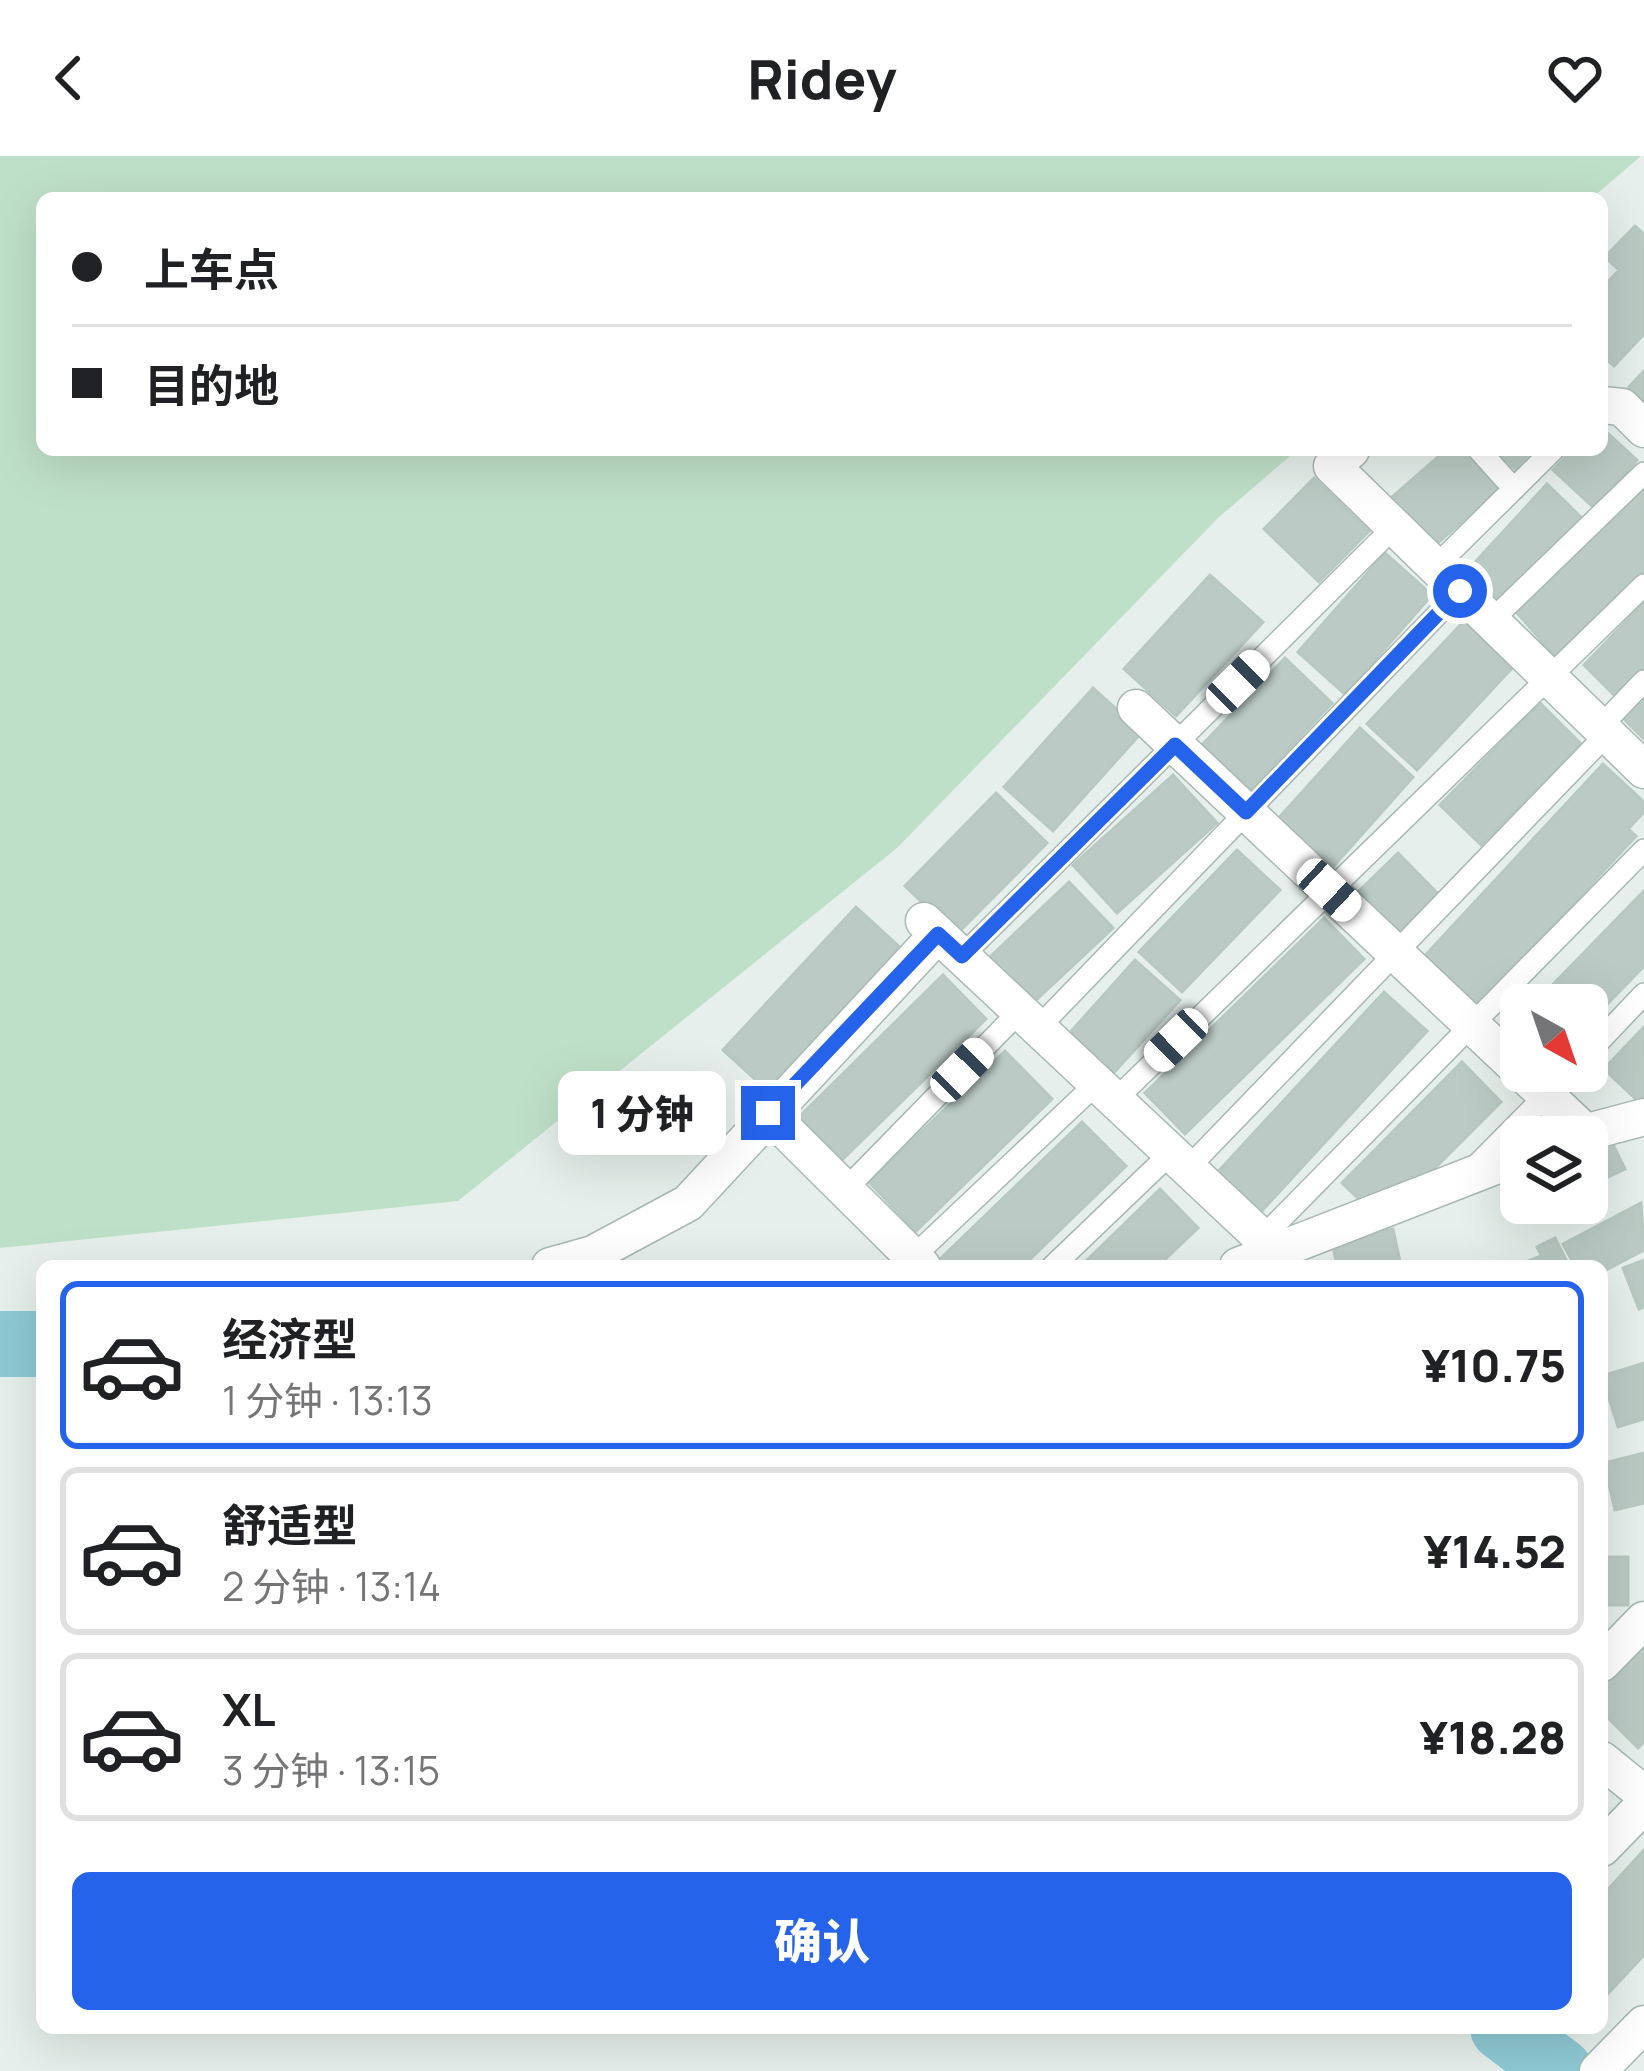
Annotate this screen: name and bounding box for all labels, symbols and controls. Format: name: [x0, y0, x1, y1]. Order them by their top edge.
text: Ridey: [748, 41, 897, 115]
icon: back: [36, 45, 102, 111]
icon: heart: [1542, 45, 1608, 111]
text: 上车点: [144, 238, 279, 300]
text: 目的地: [144, 354, 279, 416]
route start: [1433, 564, 1487, 618]
car: [1200, 644, 1276, 720]
car: [1290, 852, 1368, 928]
north arrow: [1500, 984, 1608, 1092]
map controls: [1500, 984, 1608, 1224]
car: [1138, 1002, 1214, 1078]
car: [924, 1032, 1000, 1108]
callout: 1 分钟: [558, 1071, 726, 1155]
text: 1 分钟: [590, 1086, 694, 1140]
route end: [741, 1086, 795, 1140]
button: layers: [1500, 1116, 1608, 1224]
text: 经济型: [222, 1308, 357, 1370]
icon: car: [78, 1311, 186, 1419]
text: ¥10.75: [1422, 1334, 1566, 1396]
text: 1 分钟 · 13:13: [222, 1373, 433, 1427]
text: 舒适型: [222, 1494, 357, 1556]
icon: car: [78, 1497, 186, 1605]
text: ¥14.52: [1423, 1520, 1566, 1582]
text: 2 分钟 · 13:14: [222, 1559, 441, 1613]
text: XL: [222, 1678, 276, 1740]
icon: car: [78, 1683, 186, 1791]
text: ¥18.28: [1420, 1706, 1566, 1768]
text: 3 分钟 · 13:15: [222, 1743, 440, 1797]
button: 确认: [72, 1872, 1572, 2010]

